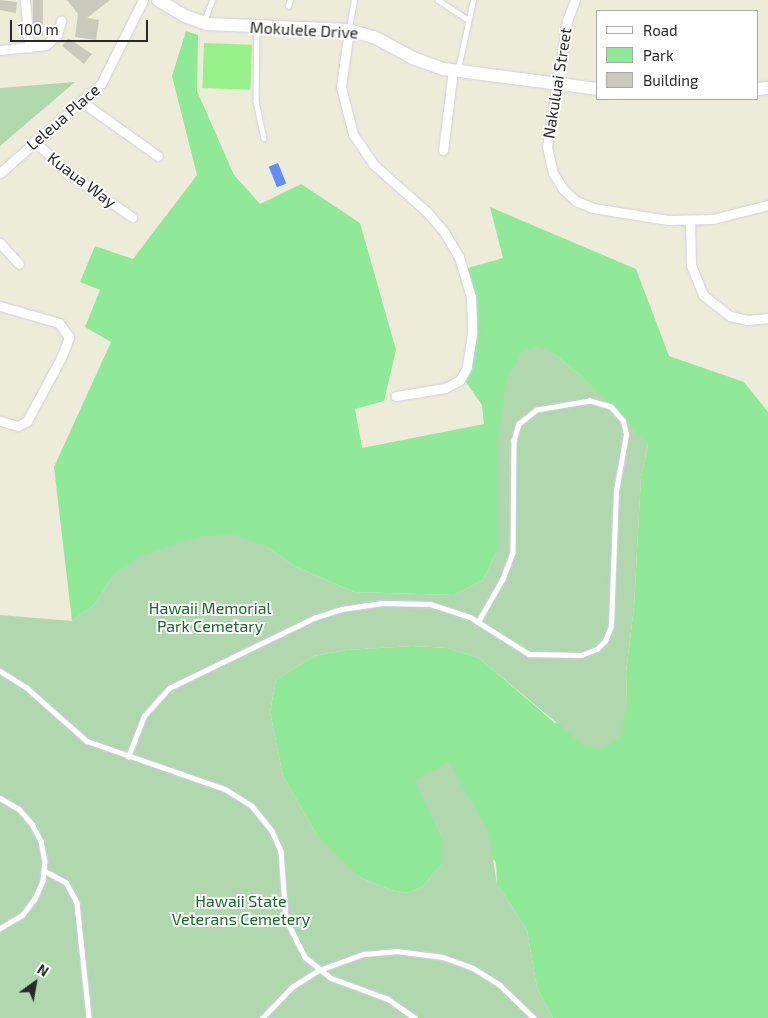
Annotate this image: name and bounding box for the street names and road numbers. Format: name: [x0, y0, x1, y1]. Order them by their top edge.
street label: Mokulele Drive: [249, 18, 359, 42]
street label: Nakuluai Street: [539, 26, 575, 140]
street label: Leleua Place: [22, 80, 104, 154]
street label: Kuaua Way: [44, 148, 120, 212]

